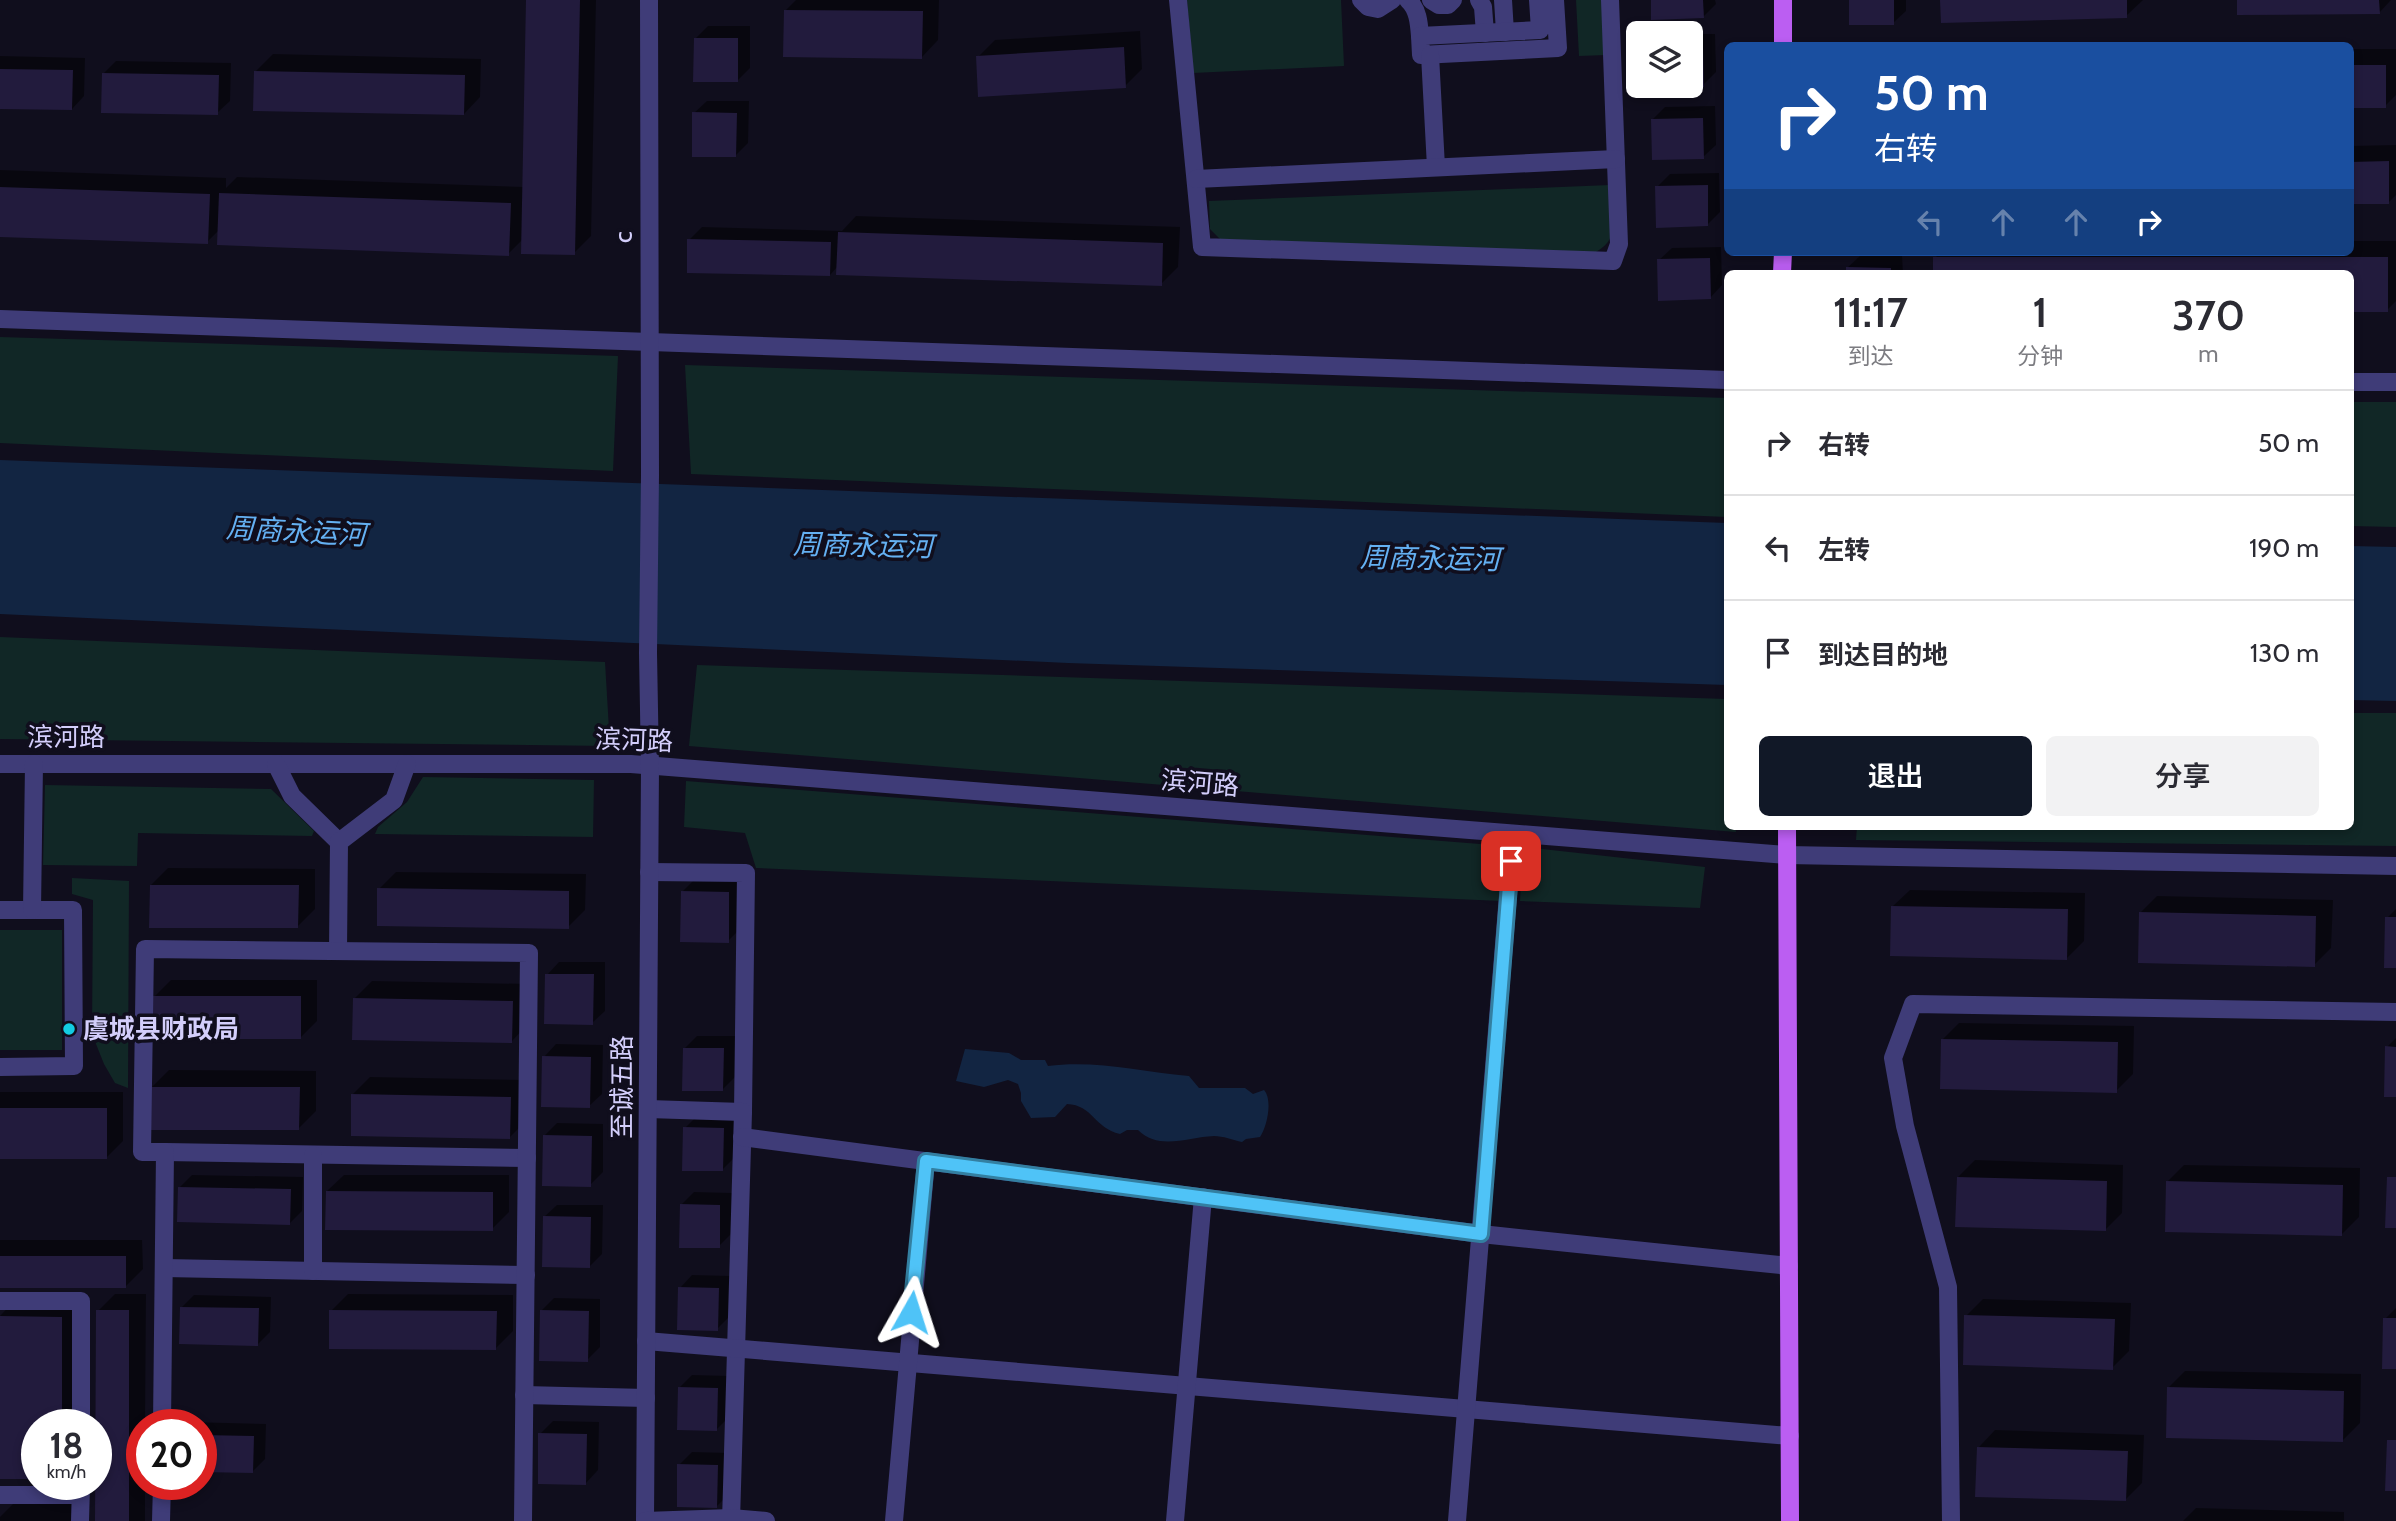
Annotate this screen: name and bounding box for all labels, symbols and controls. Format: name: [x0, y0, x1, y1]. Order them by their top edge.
map controls: [1626, 21, 1703, 98]
button: layers: [1626, 21, 1703, 98]
text: 50 m: [1874, 63, 1989, 122]
icon: right: [1759, 70, 1850, 161]
text: 右转: [1874, 129, 1938, 168]
icon: left: [1911, 203, 1949, 241]
icon: ahead: [1984, 203, 2022, 241]
icon: ahead: [2057, 203, 2095, 241]
icon: right: [2130, 203, 2168, 241]
street label: c: [607, 231, 639, 243]
text: 11:17: [1833, 286, 1908, 338]
text: 1: [2032, 286, 2047, 338]
text: 370: [2172, 289, 2245, 341]
text: m: [2198, 340, 2219, 368]
text: 到达: [1847, 342, 1893, 370]
text: 分钟: [2017, 342, 2063, 370]
icon: right: [1759, 424, 1797, 462]
text: 50 m: [2258, 427, 2319, 459]
text: 右转: [1818, 429, 1870, 461]
water label: 周商永运河: [225, 510, 372, 552]
water label: 周商永运河: [793, 527, 938, 563]
icon: left: [1759, 529, 1797, 567]
text: 190 m: [2249, 532, 2319, 564]
text: 左转: [1818, 534, 1870, 566]
water label: 周商永运河: [1360, 540, 1505, 576]
icon: arrive: [1759, 634, 1797, 672]
text: 130 m: [2250, 637, 2319, 669]
text: 到达目的地: [1818, 639, 1948, 671]
street label: 滨河路: [27, 721, 105, 753]
street label: 滨河路: [594, 723, 674, 757]
button: 退出: [1759, 736, 2032, 816]
button: 分享: [2046, 736, 2319, 816]
street label: 滨河路: [1160, 764, 1240, 802]
pin: [1481, 831, 1541, 891]
icon: arrive: [1492, 842, 1530, 880]
place label: 虞城县财政局: [83, 1013, 239, 1045]
marker: 虞城县财政局: [61, 1021, 77, 1037]
street label: 至诚五路: [606, 1035, 638, 1139]
position arrow: [874, 1275, 948, 1349]
speed limit sign: 20: [126, 1409, 217, 1500]
text: 18: [49, 1424, 84, 1467]
text: km/h: [47, 1461, 86, 1483]

